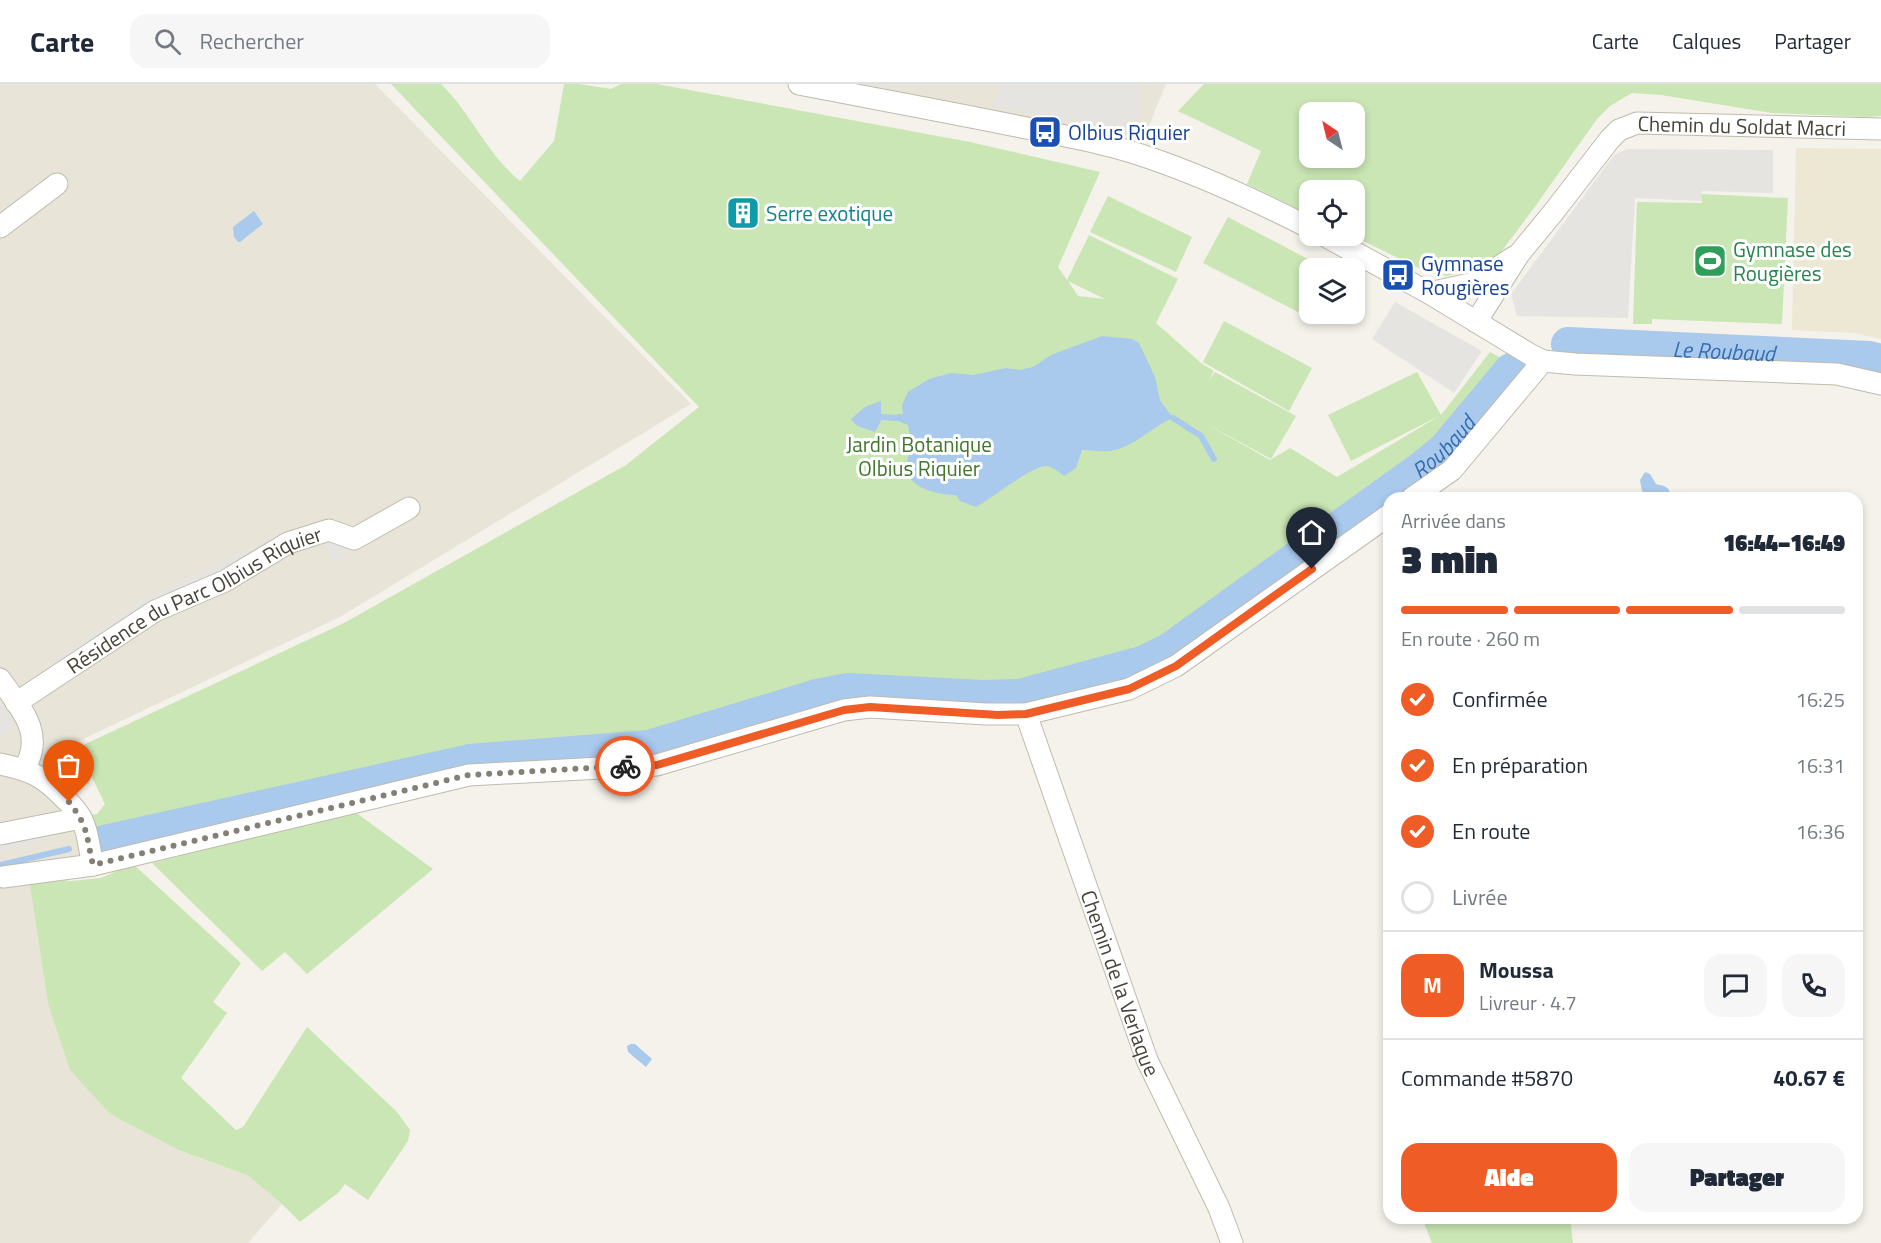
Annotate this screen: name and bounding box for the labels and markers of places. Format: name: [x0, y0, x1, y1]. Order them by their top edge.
bus stop icon: Olbius Riquier: [1027, 114, 1063, 150]
place label: Olbius Riquier: [1068, 116, 1190, 148]
building icon: Serre exotique: [725, 195, 761, 231]
place label: Serre exotique: [766, 197, 893, 229]
place label: Gymnase des Rougières: [1733, 233, 1852, 289]
sports icon: Gymnase des Rougières: [1692, 243, 1728, 279]
place label: Gymnase Rougières: [1421, 247, 1509, 303]
bus stop icon: Gymnase Rougières: [1380, 257, 1416, 293]
pin: [1286, 507, 1337, 569]
pin: [43, 740, 94, 802]

